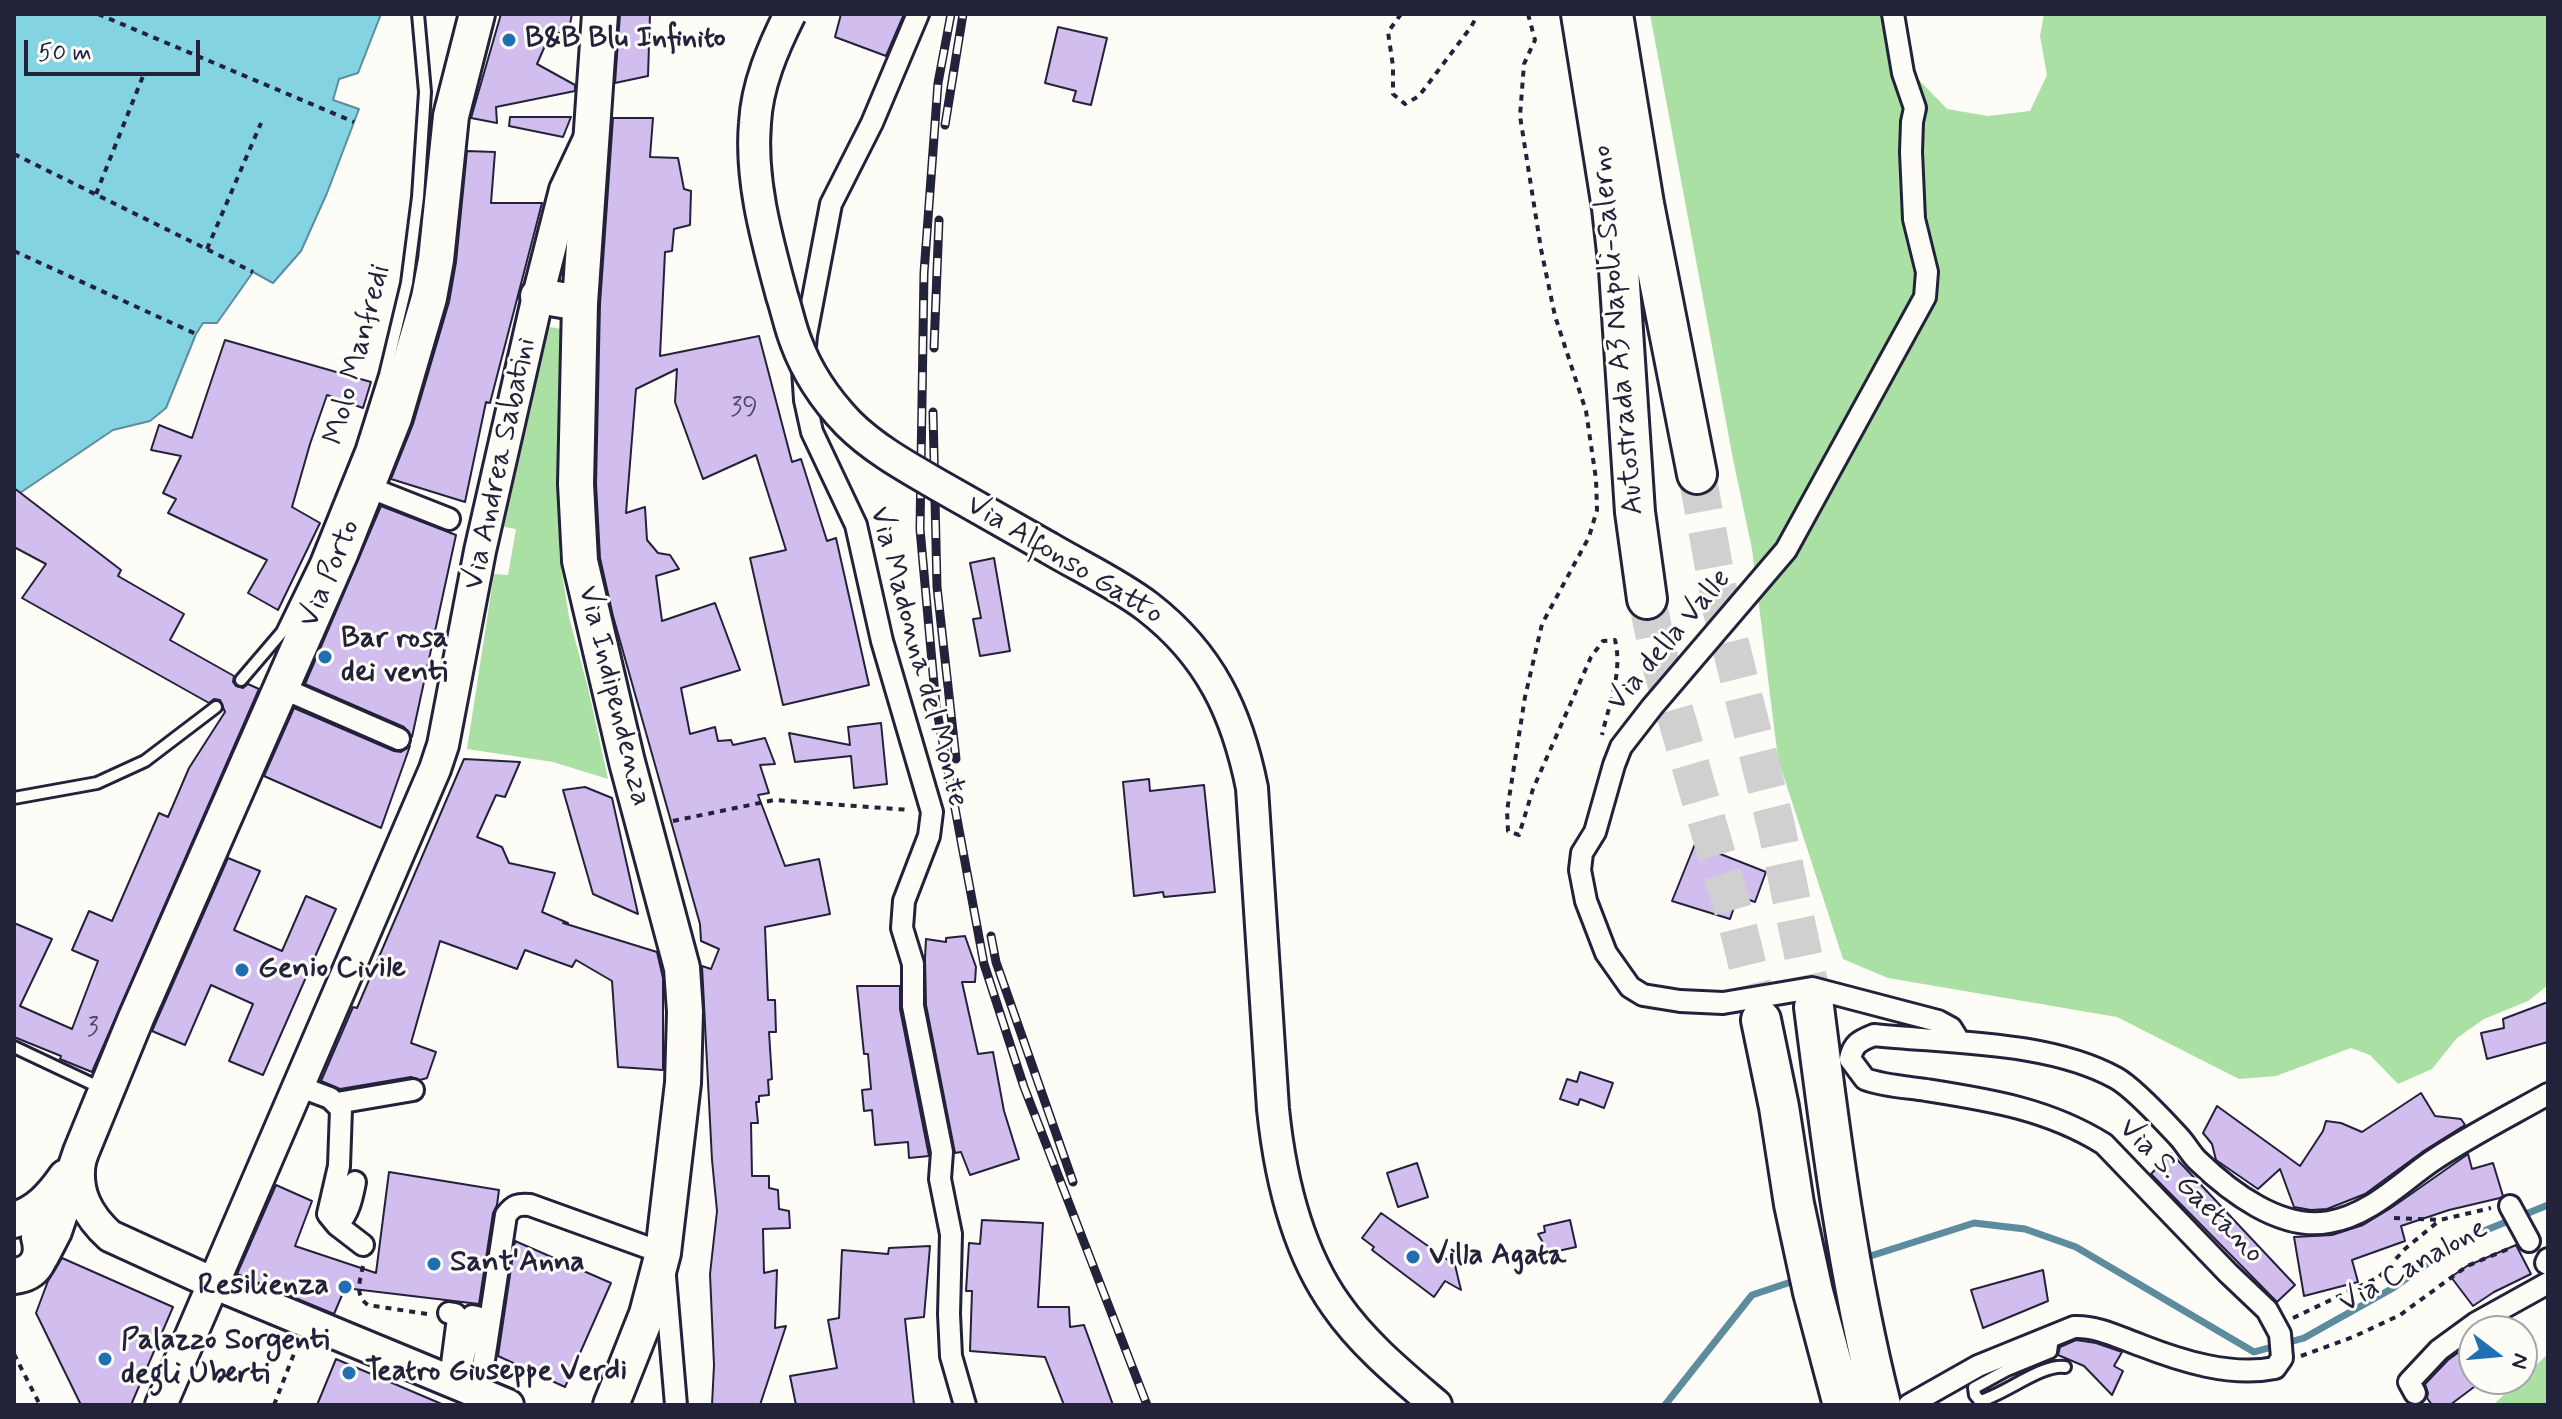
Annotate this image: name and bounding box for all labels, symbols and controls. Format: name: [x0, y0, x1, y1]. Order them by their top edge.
place label: B&B Blu Infinito: [525, 22, 726, 58]
scale bar: [28, 24, 204, 74]
marker: B&B Blu Infinito: [500, 31, 518, 49]
text: 50 m: [38, 38, 92, 69]
street label: Autostrada A3 Napoli-Salerno: [1585, 144, 1653, 516]
street label: Molo Manfredi: [318, 261, 400, 449]
street label: Via Andrea Sabatini: [457, 335, 545, 593]
house number: 39: [730, 394, 758, 426]
street label: Via Alfonso Gatto: [959, 488, 1169, 634]
street label: Via Madonna del Monte: [860, 503, 974, 811]
street label: Via Porto: [292, 515, 370, 633]
street label: Via della Valle: [1600, 562, 1740, 720]
street label: Via Indipendenza: [568, 582, 658, 810]
place label: Bar rosa dei venti: [341, 622, 448, 692]
marker: Bar rosa dei venti: [316, 648, 334, 666]
place label: Genio Civile: [258, 952, 406, 988]
marker: Genio Civile: [233, 961, 251, 979]
house number: 3: [87, 1014, 99, 1046]
street label: Via S. Gaetano: [2110, 1112, 2270, 1272]
street label: Via Canalone: [2334, 1212, 2494, 1322]
place label: Villa Agata: [1429, 1239, 1566, 1275]
place label: Sant'Anna: [450, 1246, 585, 1282]
marker: Villa Agata: [1404, 1248, 1422, 1266]
marker: Sant'Anna: [425, 1255, 443, 1273]
place label: Resilienza: [198, 1269, 329, 1305]
marker: Resilienza: [336, 1278, 354, 1296]
north arrow: [2458, 1315, 2538, 1395]
place label: Palazzo Sorgenti degli Uberti: [121, 1324, 329, 1394]
marker: Palazzo Sorgenti degli Uberti: [96, 1350, 114, 1368]
text: N: [2504, 1350, 2535, 1372]
place label: Teatro Giuseppe Verdi: [365, 1355, 627, 1391]
marker: Teatro Giuseppe Verdi: [340, 1364, 358, 1382]

